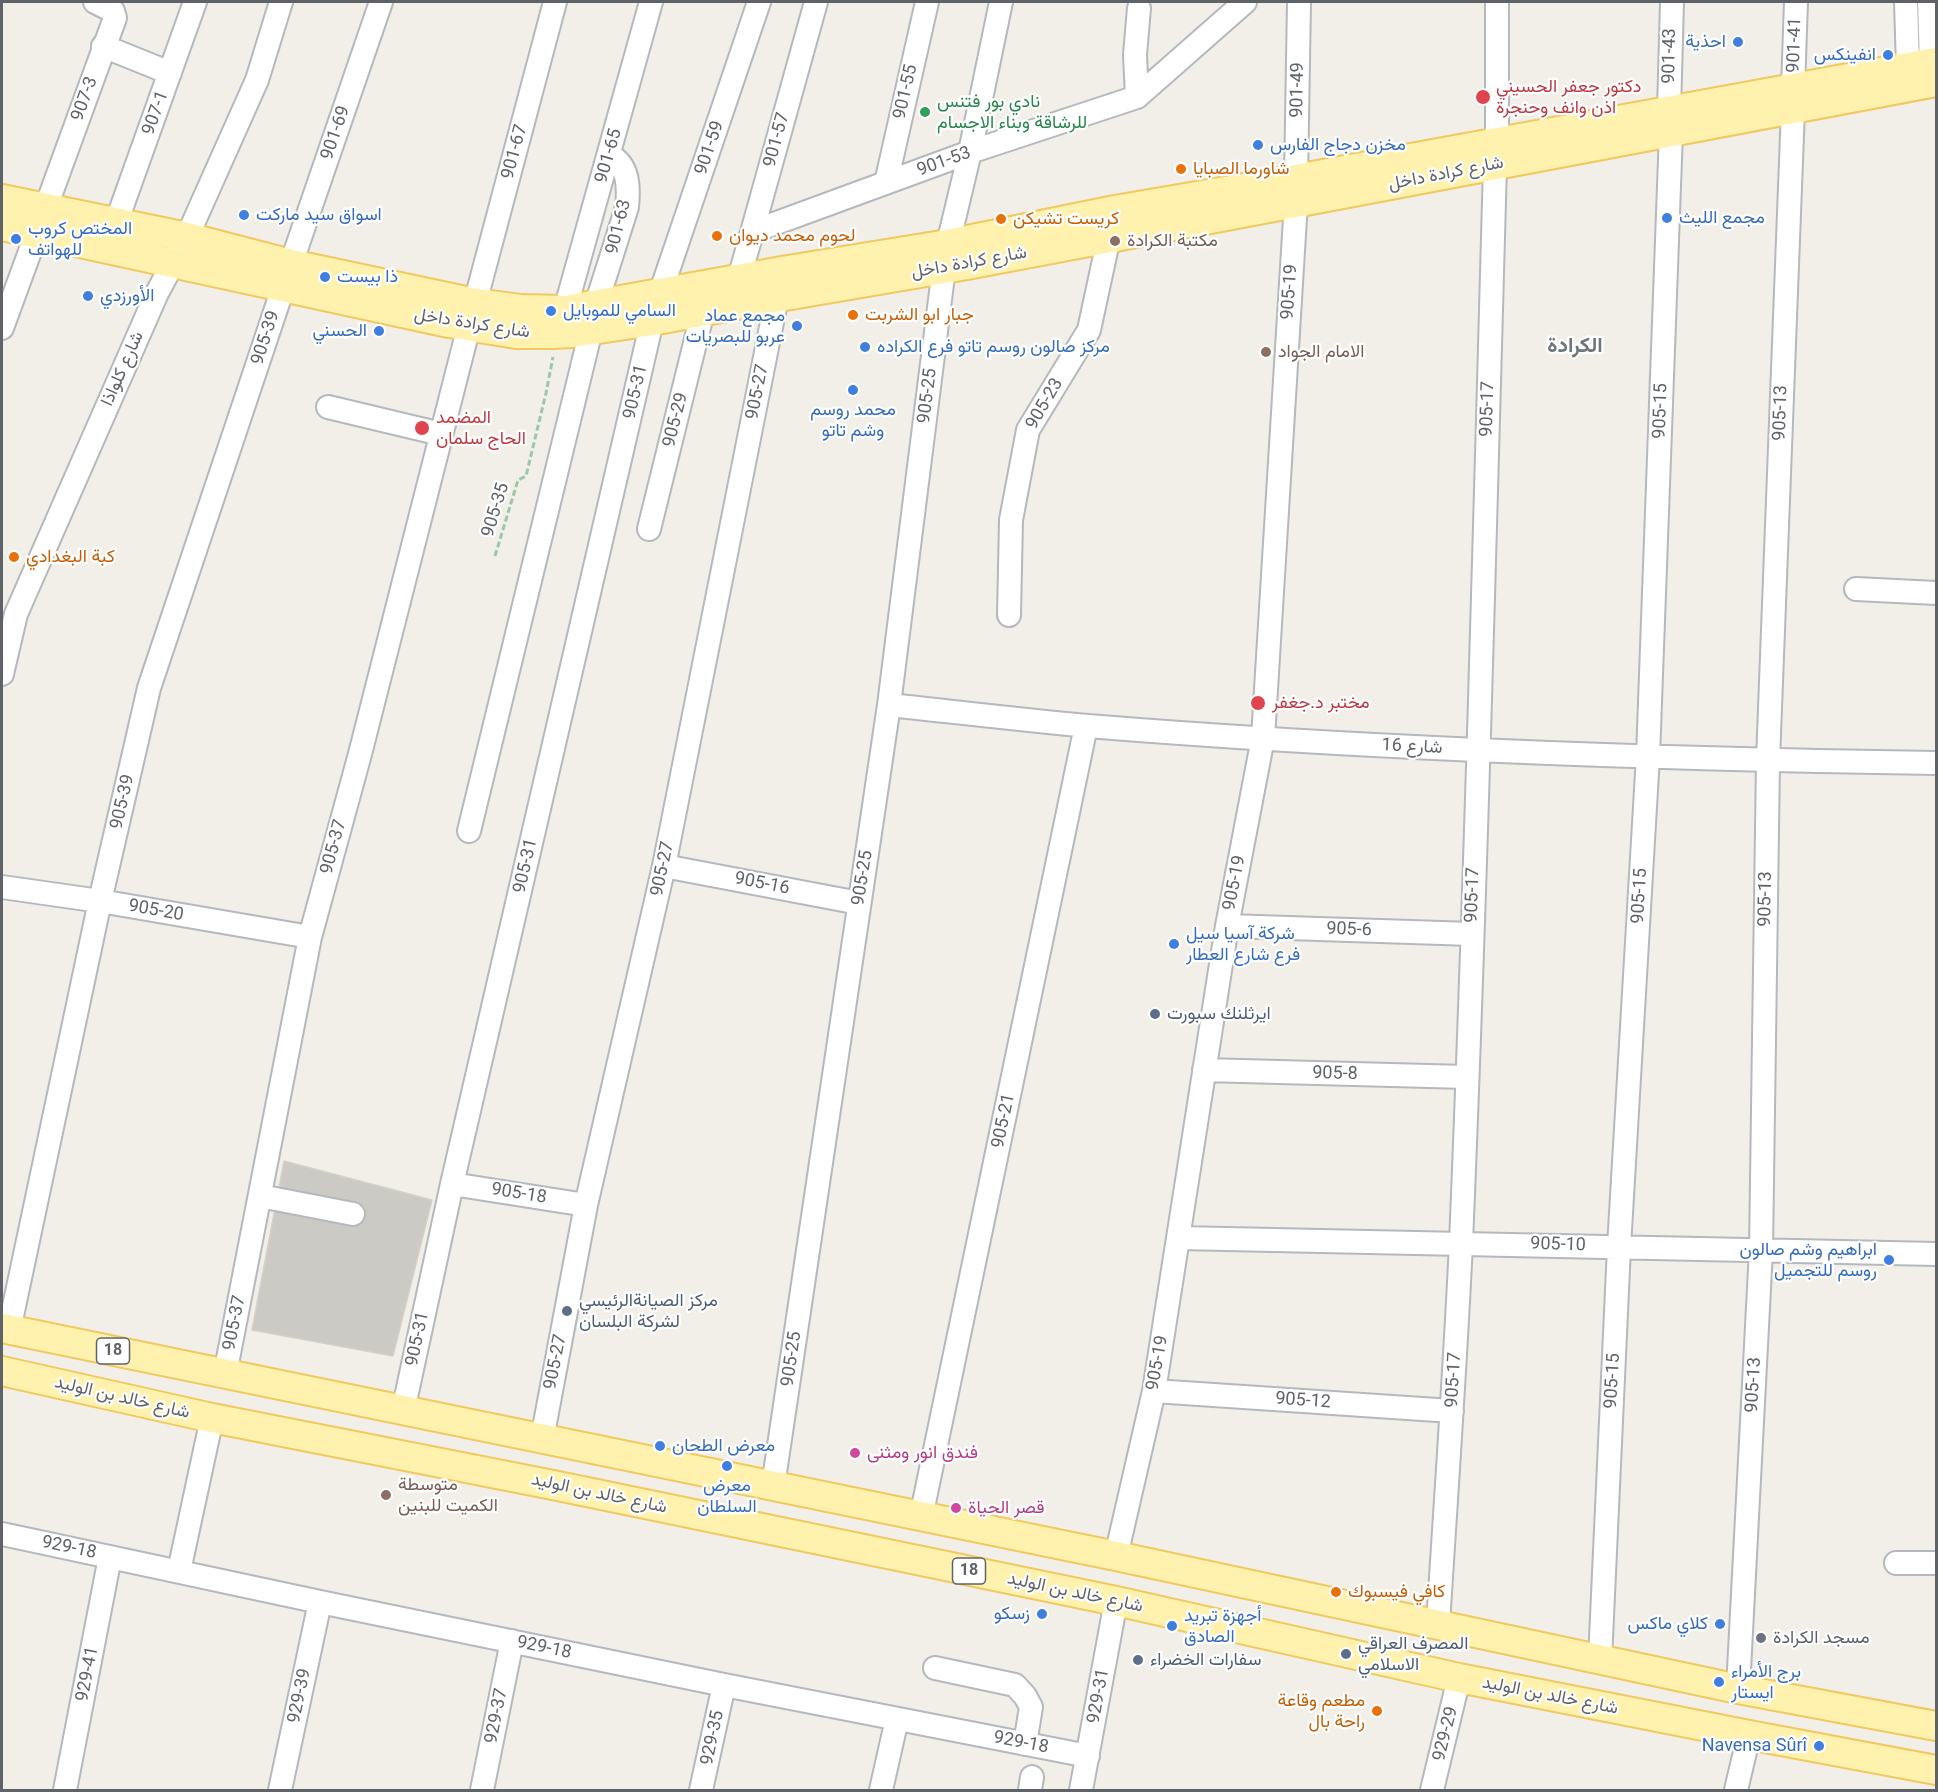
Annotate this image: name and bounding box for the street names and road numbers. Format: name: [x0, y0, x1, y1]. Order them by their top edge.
street label: 901-41: [1783, 17, 1807, 73]
street label: 901-43: [1659, 28, 1681, 84]
street label: 901-49: [1287, 62, 1309, 118]
street label: 901-55: [889, 63, 923, 121]
street label: 907-3: [67, 74, 103, 124]
street label: 907-1: [138, 88, 174, 138]
street label: 901-69: [317, 103, 355, 163]
street label: 901-57: [759, 110, 795, 170]
street label: 901-59: [691, 118, 729, 178]
street label: 901-67: [497, 122, 533, 182]
street label: 901-65: [591, 126, 627, 186]
street label: 901-53: [914, 142, 974, 182]
street label: شارع كرادة داخل: [1387, 152, 1505, 196]
street label: 901-63: [602, 197, 636, 257]
street label: شارع كرادة داخل: [910, 242, 1028, 284]
street label: 905-19: [1277, 264, 1303, 320]
street label: شارع كرادة داخل: [413, 304, 531, 344]
street label: 905-39: [247, 308, 285, 368]
street label: شارع كلواذا: [97, 328, 149, 410]
street label: 905-31: [619, 363, 653, 421]
street label: 905-27: [742, 363, 774, 421]
street label: 905-25: [914, 367, 942, 425]
street label: 905-23: [1022, 375, 1068, 433]
street label: 905-17: [1476, 381, 1500, 437]
street label: 905-15: [1649, 383, 1673, 439]
street label: 905-13: [1769, 385, 1793, 441]
street label: 905-29: [659, 390, 693, 450]
street label: 905-35: [478, 480, 514, 540]
street label: شارع 16: [1381, 735, 1443, 759]
street label: 905-39: [106, 773, 140, 831]
street label: 905-37: [316, 817, 352, 877]
street label: 905-31: [509, 837, 543, 895]
street label: 905-27: [647, 840, 679, 898]
street label: 905-25: [848, 849, 878, 907]
street label: 905-19: [1219, 854, 1251, 912]
street label: 905-17: [1461, 867, 1485, 923]
street label: 905-16: [733, 868, 791, 900]
street label: 905-15: [1628, 868, 1652, 924]
street label: 905-13: [1755, 871, 1777, 927]
street label: 905-20: [127, 896, 185, 926]
street label: 905-6: [1326, 918, 1372, 942]
street label: 905-8: [1312, 1063, 1358, 1085]
street label: 905-21: [988, 1092, 1020, 1150]
street label: 905-18: [490, 1179, 548, 1209]
street label: 905-10: [1530, 1233, 1586, 1257]
street label: 905-37: [219, 1294, 251, 1352]
street label: 905-31: [402, 1310, 434, 1368]
street label: 905-25: [777, 1330, 807, 1388]
street label: 905-27: [540, 1333, 572, 1391]
street label: 905-19: [1143, 1334, 1173, 1392]
road number: 18: [96, 1338, 130, 1364]
street label: 905-17: [1442, 1352, 1466, 1408]
street label: 905-15: [1601, 1353, 1625, 1409]
street label: 905-13: [1742, 1357, 1766, 1413]
street label: شارع خالد بن الوليد: [52, 1372, 192, 1424]
street label: 905-12: [1275, 1388, 1331, 1414]
street label: شارع خالد بن الوليد: [529, 1469, 669, 1519]
street label: 929-18: [40, 1532, 98, 1564]
road number: 18: [952, 1558, 986, 1584]
street label: شارع خالد بن الوليد: [1005, 1568, 1145, 1618]
street label: 929-18: [515, 1632, 573, 1664]
street label: 929-41: [72, 1645, 104, 1703]
street label: 929-39: [284, 1667, 316, 1725]
street label: 929-31: [1084, 1667, 1114, 1725]
street label: شارع خالد بن الوليد: [1480, 1672, 1620, 1720]
street label: 929-37: [481, 1687, 513, 1745]
street label: 929-29: [1429, 1704, 1463, 1764]
street label: 929-35: [697, 1709, 729, 1767]
street label: 929-18: [992, 1727, 1050, 1759]

